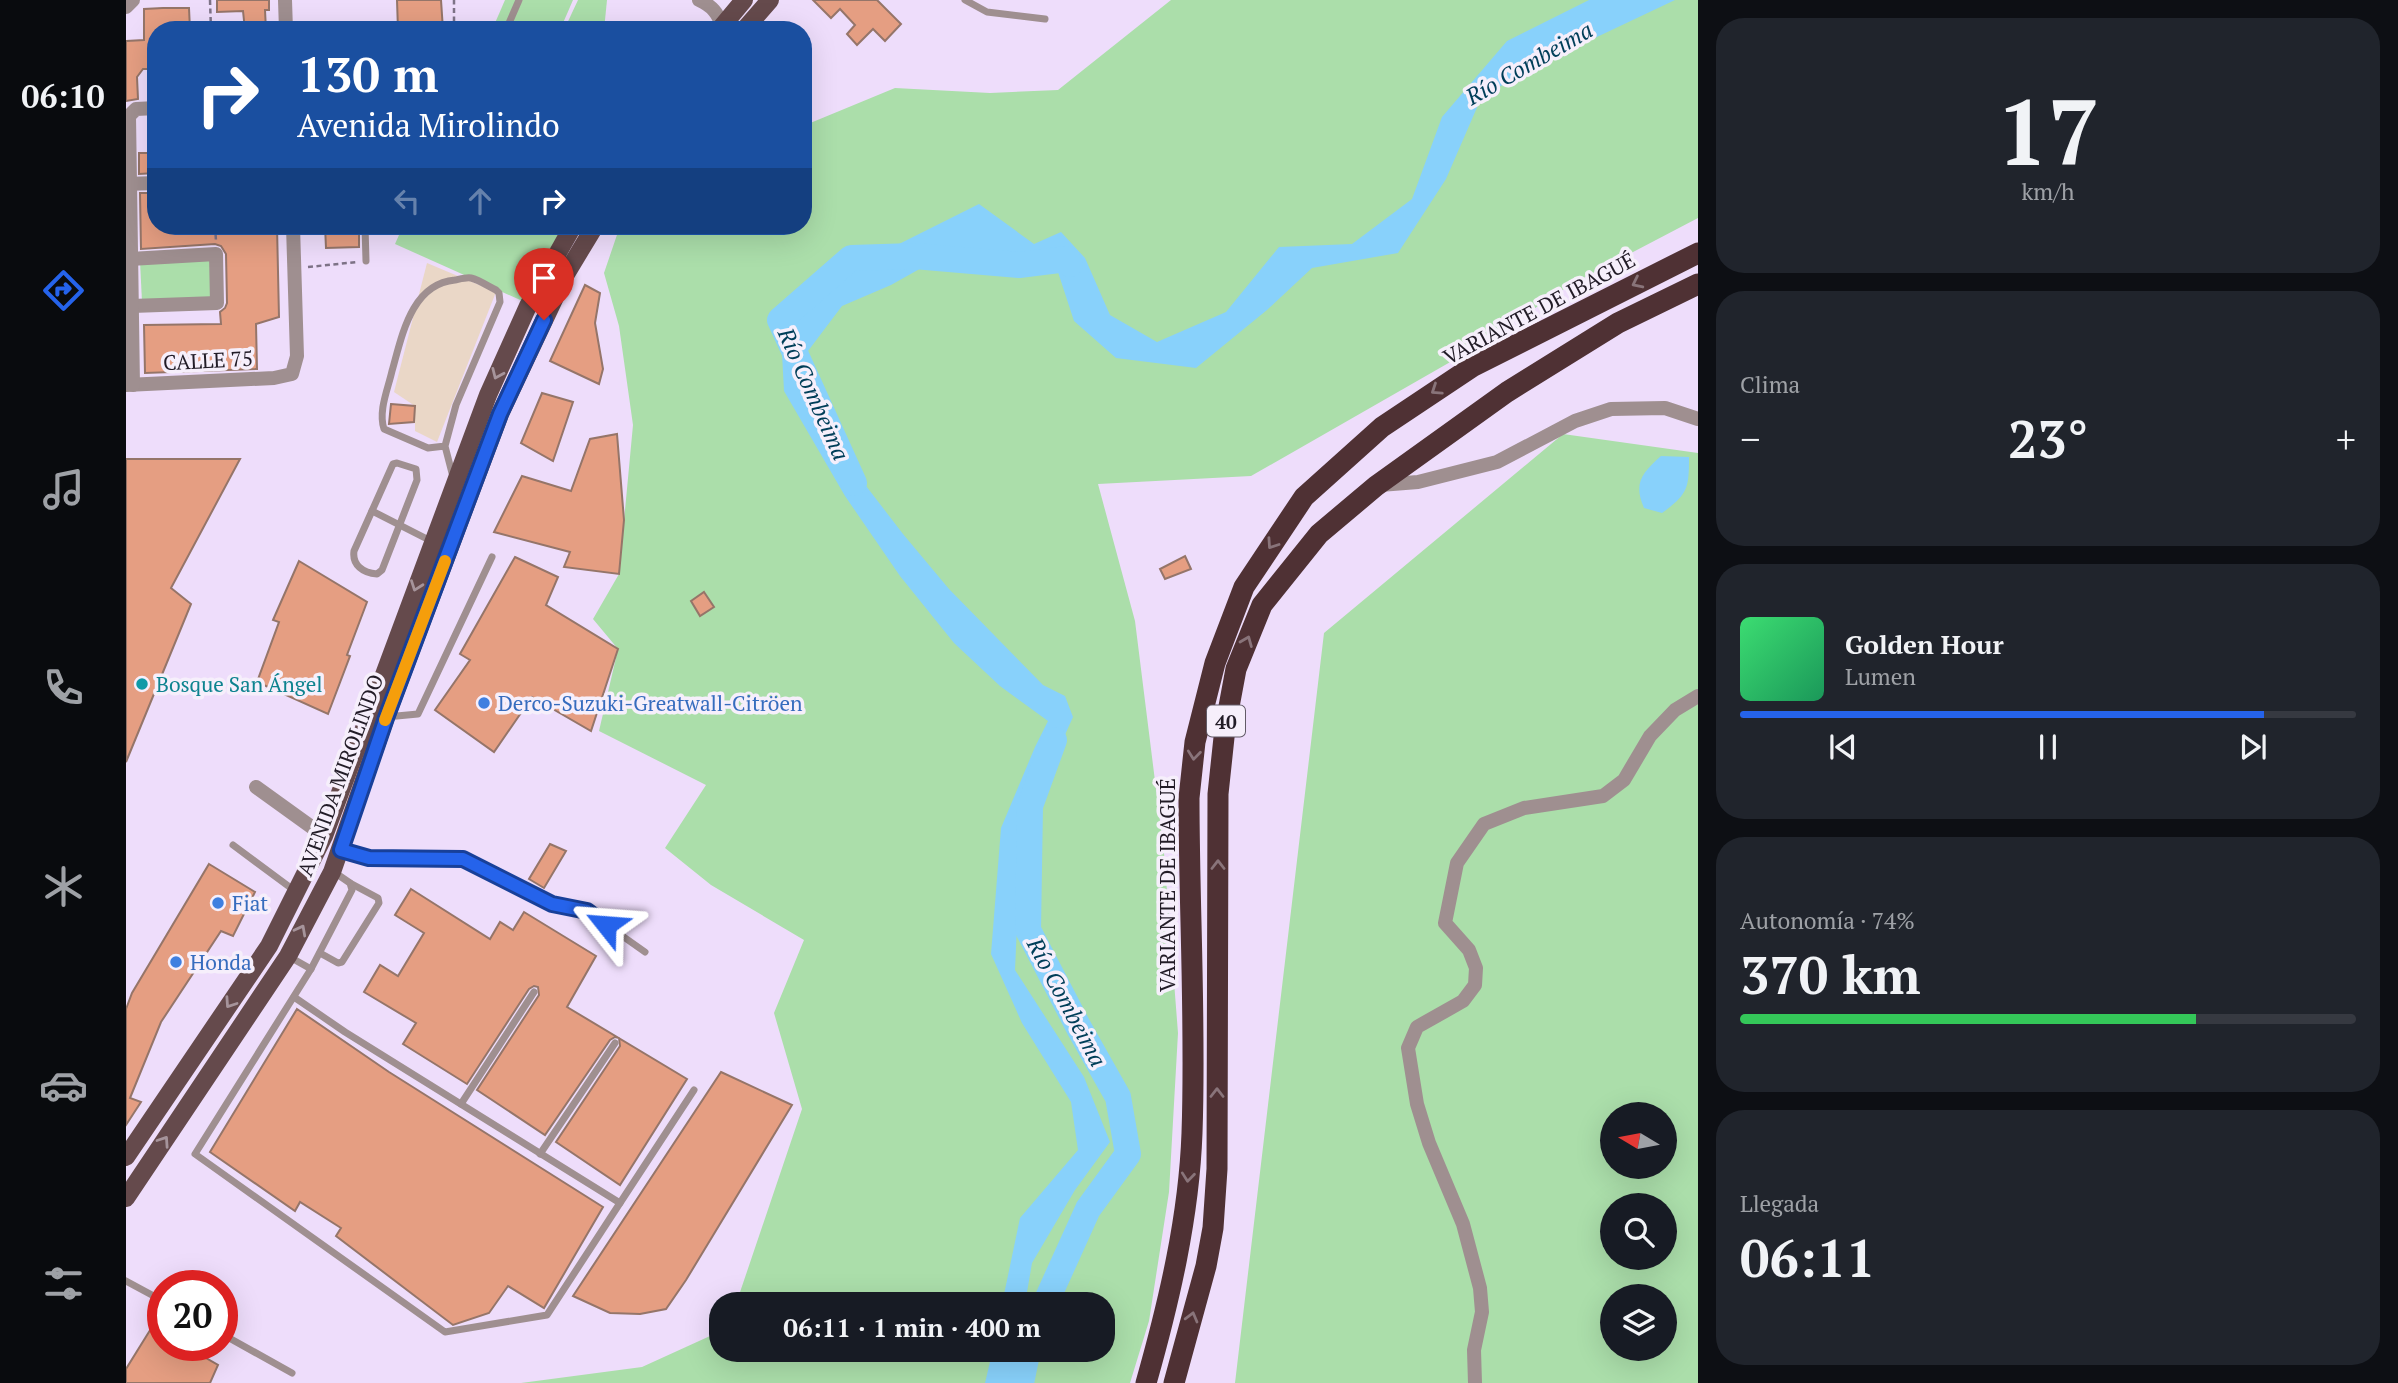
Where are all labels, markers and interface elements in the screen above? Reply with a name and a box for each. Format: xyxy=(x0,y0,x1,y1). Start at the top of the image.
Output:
water label: Río Combeima xyxy=(1459,14,1598,112)
text: 130 m xyxy=(297,41,439,106)
icon: right xyxy=(182,49,273,140)
text: 17 xyxy=(1997,70,2099,191)
text: 06:10 xyxy=(21,75,105,117)
text: Avenida Mirolindo xyxy=(297,104,560,146)
text: km/h xyxy=(2021,176,2075,207)
icon: left xyxy=(388,182,426,220)
icon: ahead xyxy=(461,182,499,220)
icon: right xyxy=(534,182,572,220)
street label: VARIANTE DE IBAGUÉ xyxy=(1438,245,1640,371)
pin xyxy=(514,248,574,320)
icon: arrive xyxy=(525,259,563,297)
icon: directions xyxy=(39,266,88,315)
one-way arrow xyxy=(1632,275,1644,289)
water label: Río Combeima xyxy=(771,322,857,465)
street label: CALLE 75 xyxy=(162,344,254,376)
one-way arrow xyxy=(491,367,505,379)
text: Clima xyxy=(1740,369,1800,400)
one-way arrow xyxy=(1431,382,1444,395)
text: 23° xyxy=(2008,404,2088,473)
text: − xyxy=(1740,414,1760,464)
text: + xyxy=(2336,414,2356,464)
icon: music xyxy=(39,465,88,514)
one-way arrow xyxy=(1268,536,1280,549)
one-way arrow xyxy=(410,580,424,592)
text: Golden Hour xyxy=(1845,627,2004,661)
one-way arrow xyxy=(1239,636,1253,648)
text: Lumen xyxy=(1845,661,1916,692)
icon: phone xyxy=(39,663,88,712)
place label: Bosque San Ángel xyxy=(156,670,323,698)
street label: AVENIDA MIROLINDO xyxy=(290,670,390,880)
marker: Bosque San Ángel xyxy=(134,676,150,692)
place label: Derco-Suzuki-Greatwall-Citröen xyxy=(498,689,803,717)
marker: Derco-Suzuki-Greatwall-Citröen xyxy=(476,695,492,711)
road number: 40 xyxy=(1207,706,1245,736)
icon: previous xyxy=(1824,728,1862,766)
icon: pause xyxy=(2029,728,2067,766)
icon: next xyxy=(2234,728,2272,766)
one-way arrow xyxy=(1186,749,1201,761)
street label: VARIANTE DE IBAGUÉ xyxy=(1153,778,1181,992)
one-way arrow xyxy=(1210,859,1226,870)
icon: climate xyxy=(39,862,88,911)
position arrow xyxy=(569,888,643,962)
place label: Fiat xyxy=(232,889,268,917)
marker: Fiat xyxy=(210,895,226,911)
text: Autonomía · 74% xyxy=(1740,905,1915,936)
one-way arrow xyxy=(293,925,307,937)
water label: Río Combeima xyxy=(1020,931,1114,1072)
text: 370 km xyxy=(1740,940,1921,1009)
place label: Honda xyxy=(190,948,252,976)
marker: Honda xyxy=(168,954,184,970)
one-way arrow xyxy=(226,995,238,1008)
icon: car xyxy=(39,1061,88,1110)
one-way arrow xyxy=(1209,1087,1225,1097)
north arrow xyxy=(1600,1102,1676,1180)
map controls xyxy=(1600,1102,1677,1361)
one-way arrow xyxy=(156,1136,168,1149)
one-way arrow xyxy=(1180,1172,1195,1183)
text: Llegada xyxy=(1740,1188,1819,1219)
button: search xyxy=(1600,1193,1677,1270)
text: 06:11 xyxy=(1740,1223,1875,1292)
icon: filters xyxy=(39,1259,88,1308)
speed limit sign: 20 xyxy=(147,1270,238,1361)
button: layers xyxy=(1600,1284,1677,1361)
text: 06:11 · 1 min · 400 m xyxy=(783,1310,1041,1344)
one-way arrow xyxy=(1184,1312,1199,1324)

